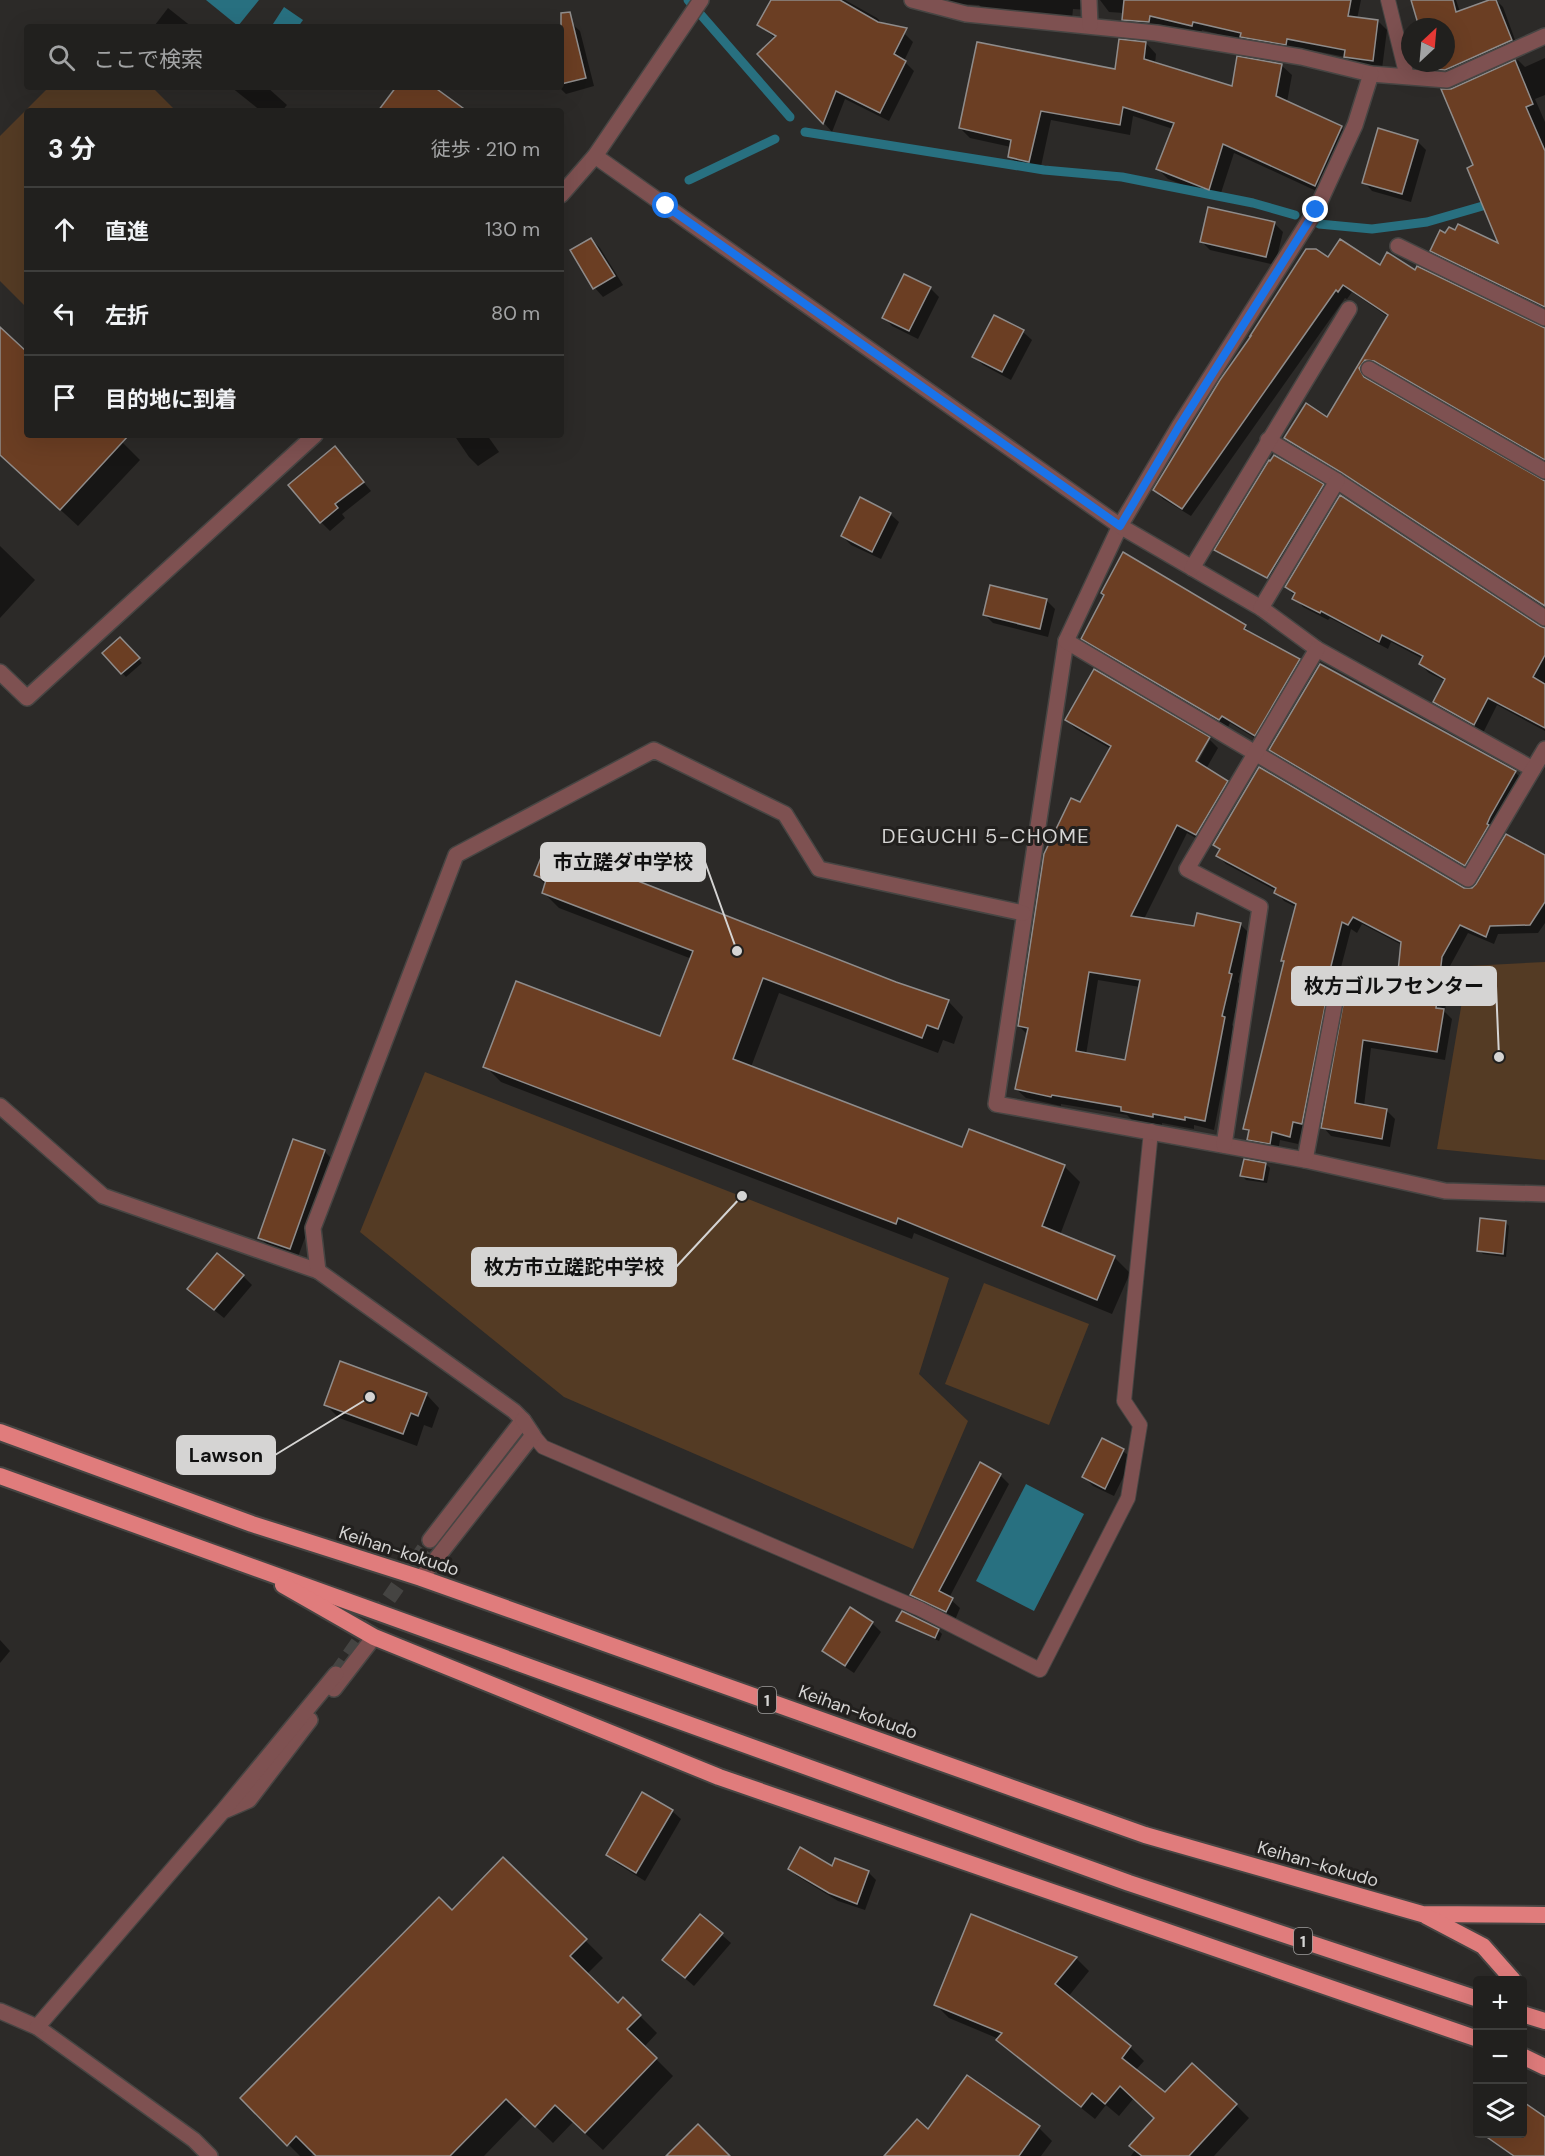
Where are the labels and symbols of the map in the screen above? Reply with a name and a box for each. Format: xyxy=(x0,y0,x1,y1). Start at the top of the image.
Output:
north arrow xyxy=(1401,18,1455,72)
route start xyxy=(652,192,678,218)
route end xyxy=(1302,196,1328,222)
district label: DEGUCHI 5-CHOME xyxy=(882,823,1090,849)
callout: 市立蹉ダ中学校 xyxy=(541,843,705,881)
text: 市立蹉ダ中学校 xyxy=(553,849,693,875)
callout: 枚方ゴルフセンター xyxy=(1292,967,1496,1005)
text: 枚方ゴルフセンター xyxy=(1304,973,1484,999)
callout: 枚方市立蹉跎中学校 xyxy=(472,1248,676,1286)
text: 枚方市立蹉跎中学校 xyxy=(484,1254,664,1280)
callout: Lawson xyxy=(177,1436,275,1474)
text: Lawson xyxy=(189,1442,263,1468)
street label: Keihan-kokudo xyxy=(336,1520,462,1582)
street label: Keihan-kokudo xyxy=(795,1679,921,1745)
road number: 1 xyxy=(758,1687,776,1713)
street label: Keihan-kokudo xyxy=(1255,1835,1381,1893)
road number: 1 xyxy=(1294,1928,1312,1954)

